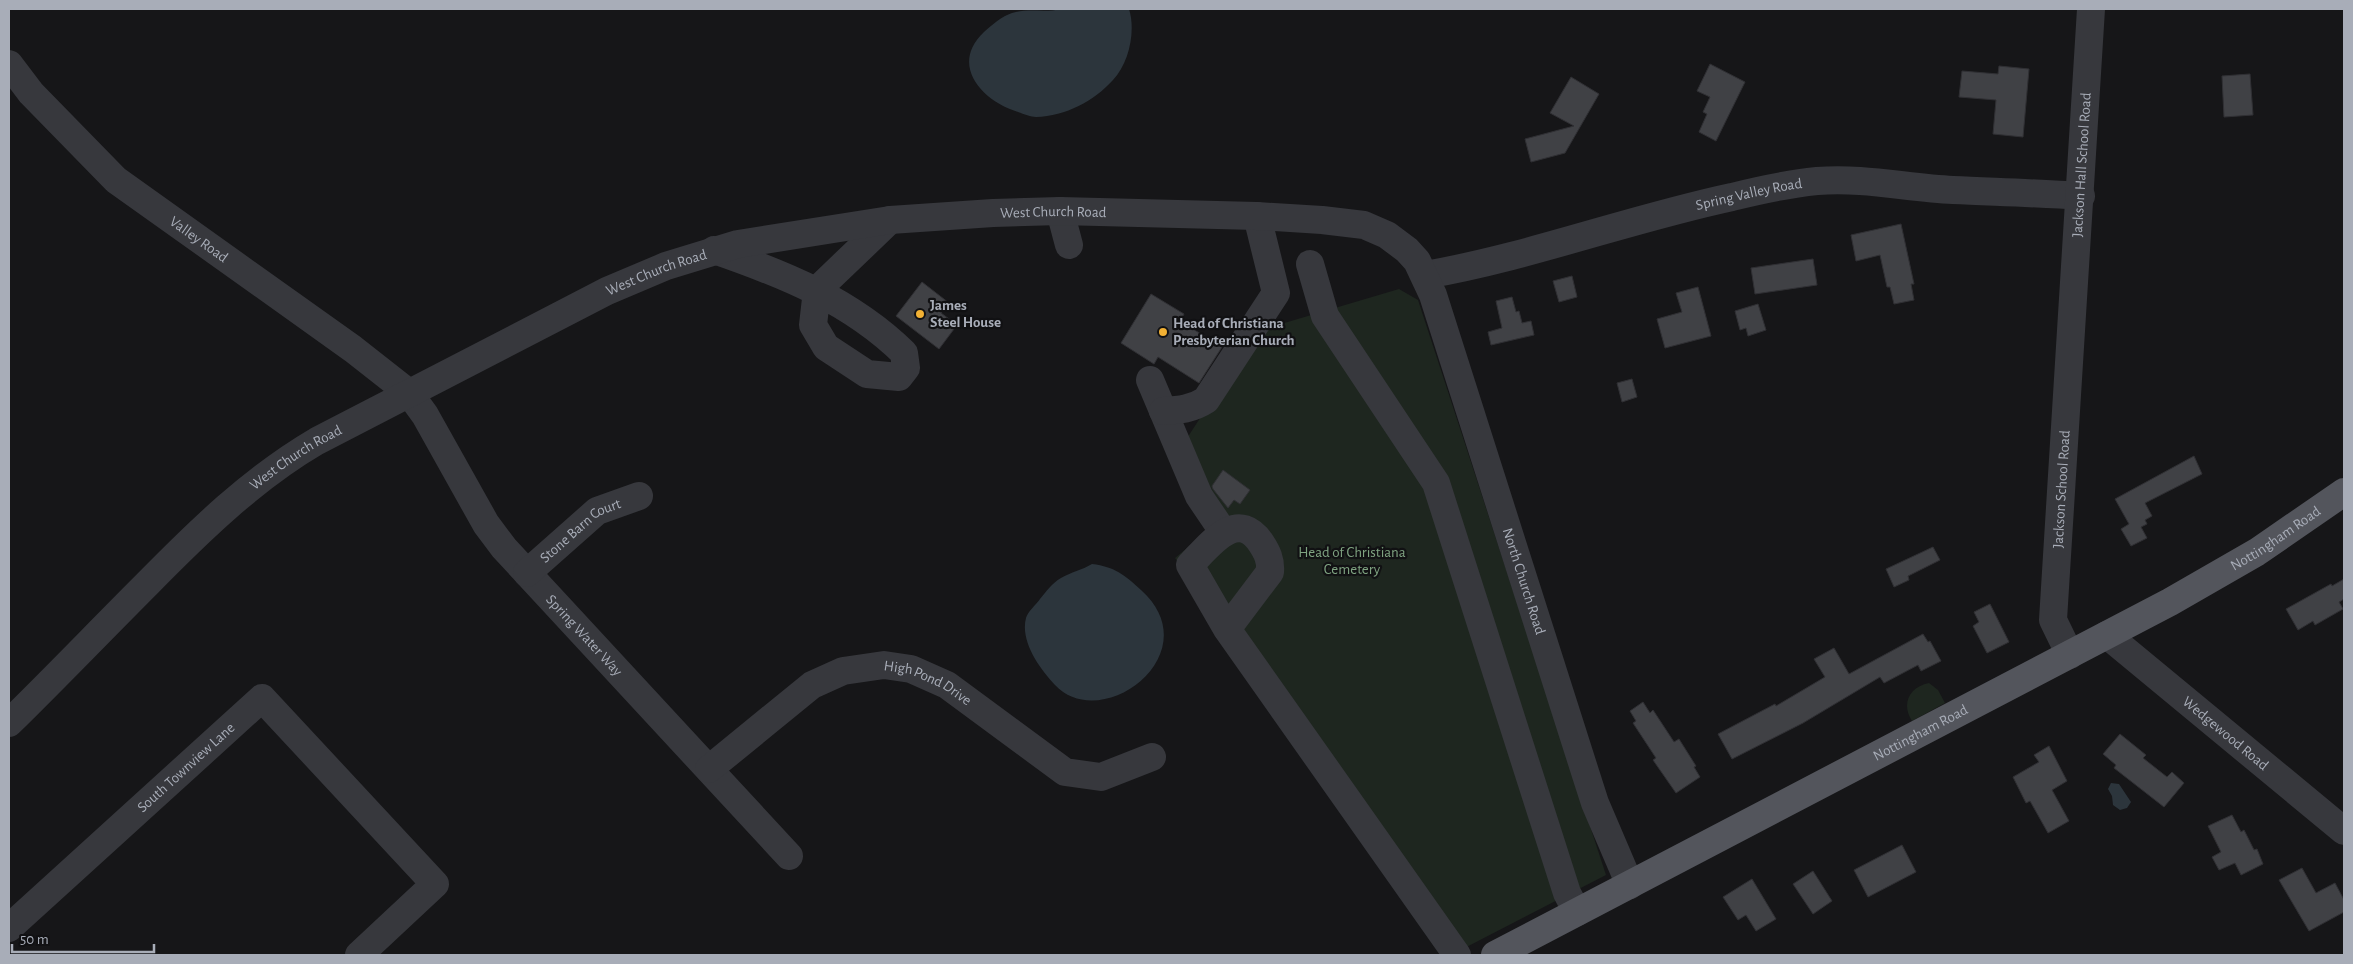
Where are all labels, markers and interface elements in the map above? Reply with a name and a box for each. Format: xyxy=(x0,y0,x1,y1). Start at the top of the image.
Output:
street label: Jackson Hall School Road xyxy=(2069,92,2093,238)
street label: Spring Valley Road xyxy=(1694,175,1803,213)
street label: West Church Road xyxy=(1000,203,1107,220)
street label: Valley Road xyxy=(167,213,231,265)
street label: West Church Road xyxy=(604,247,709,298)
place label: James Steel House xyxy=(930,298,1001,330)
marker: James Steel House xyxy=(914,308,926,320)
place label: Head of Christiana Presbyterian Church xyxy=(1173,316,1295,348)
marker: Head of Christiana Presbyterian Church xyxy=(1157,326,1169,338)
street label: West Church Road xyxy=(247,422,344,492)
street label: Jackson School Road xyxy=(2050,430,2072,549)
street label: Stone Barn Court xyxy=(537,496,623,565)
street label: Nottingham Road xyxy=(2228,503,2323,573)
street label: North Church Road xyxy=(1500,526,1548,637)
park label: Head of Christiana Cemetery xyxy=(1298,545,1406,577)
street label: Spring Water Way xyxy=(543,591,626,679)
street label: High Pond Drive xyxy=(883,658,974,708)
street label: Wedgewood Road xyxy=(2180,693,2272,773)
street label: Nottingham Road xyxy=(1871,702,1970,763)
street label: South Townview Lane xyxy=(134,719,237,815)
scale bar xyxy=(12,922,155,954)
text: 50 m xyxy=(20,932,49,947)

